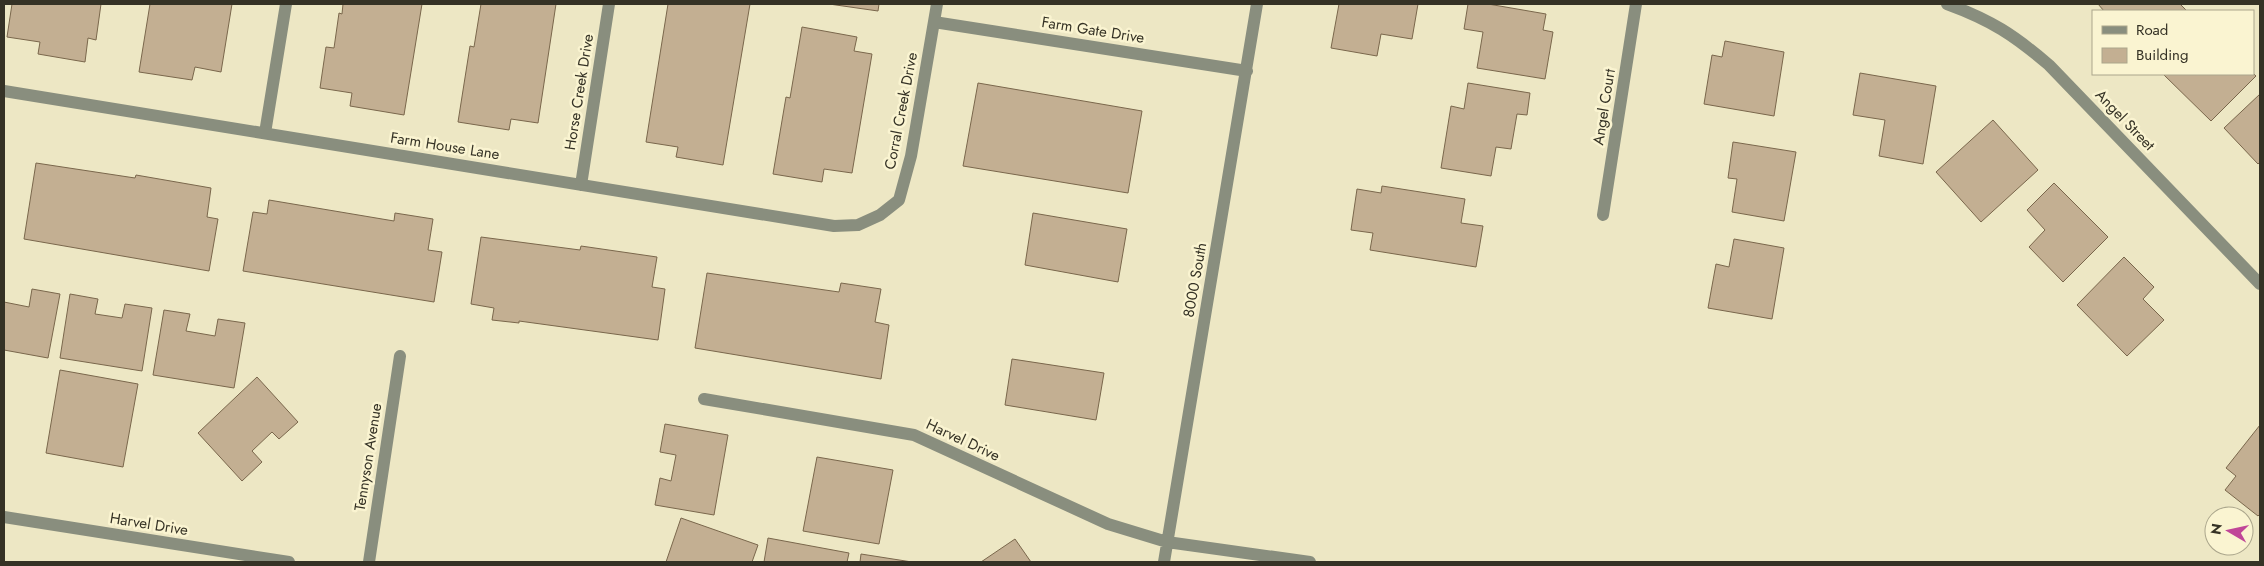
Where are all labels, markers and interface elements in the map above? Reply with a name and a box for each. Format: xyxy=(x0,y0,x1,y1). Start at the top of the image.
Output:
legend xyxy=(2092,10,2254,75)
street label: Farm Gate Drive xyxy=(1040,11,1146,49)
text: Road xyxy=(2136,19,2168,41)
street label: Horse Creek Drive xyxy=(559,32,599,152)
text: Building xyxy=(2136,44,2188,66)
street label: Corral Creek Drive xyxy=(879,50,923,172)
street label: Angel Court xyxy=(1587,67,1621,147)
street label: Angel Street xyxy=(2090,84,2160,156)
street label: Farm House Lane xyxy=(389,127,501,166)
street label: 8000 South xyxy=(1178,241,1212,319)
street label: Tennyson Avenue xyxy=(349,401,387,512)
street label: Harvel Drive xyxy=(923,413,1004,467)
north arrow xyxy=(2204,506,2254,556)
street label: Harvel Drive xyxy=(108,507,190,541)
text: N xyxy=(2205,522,2227,536)

